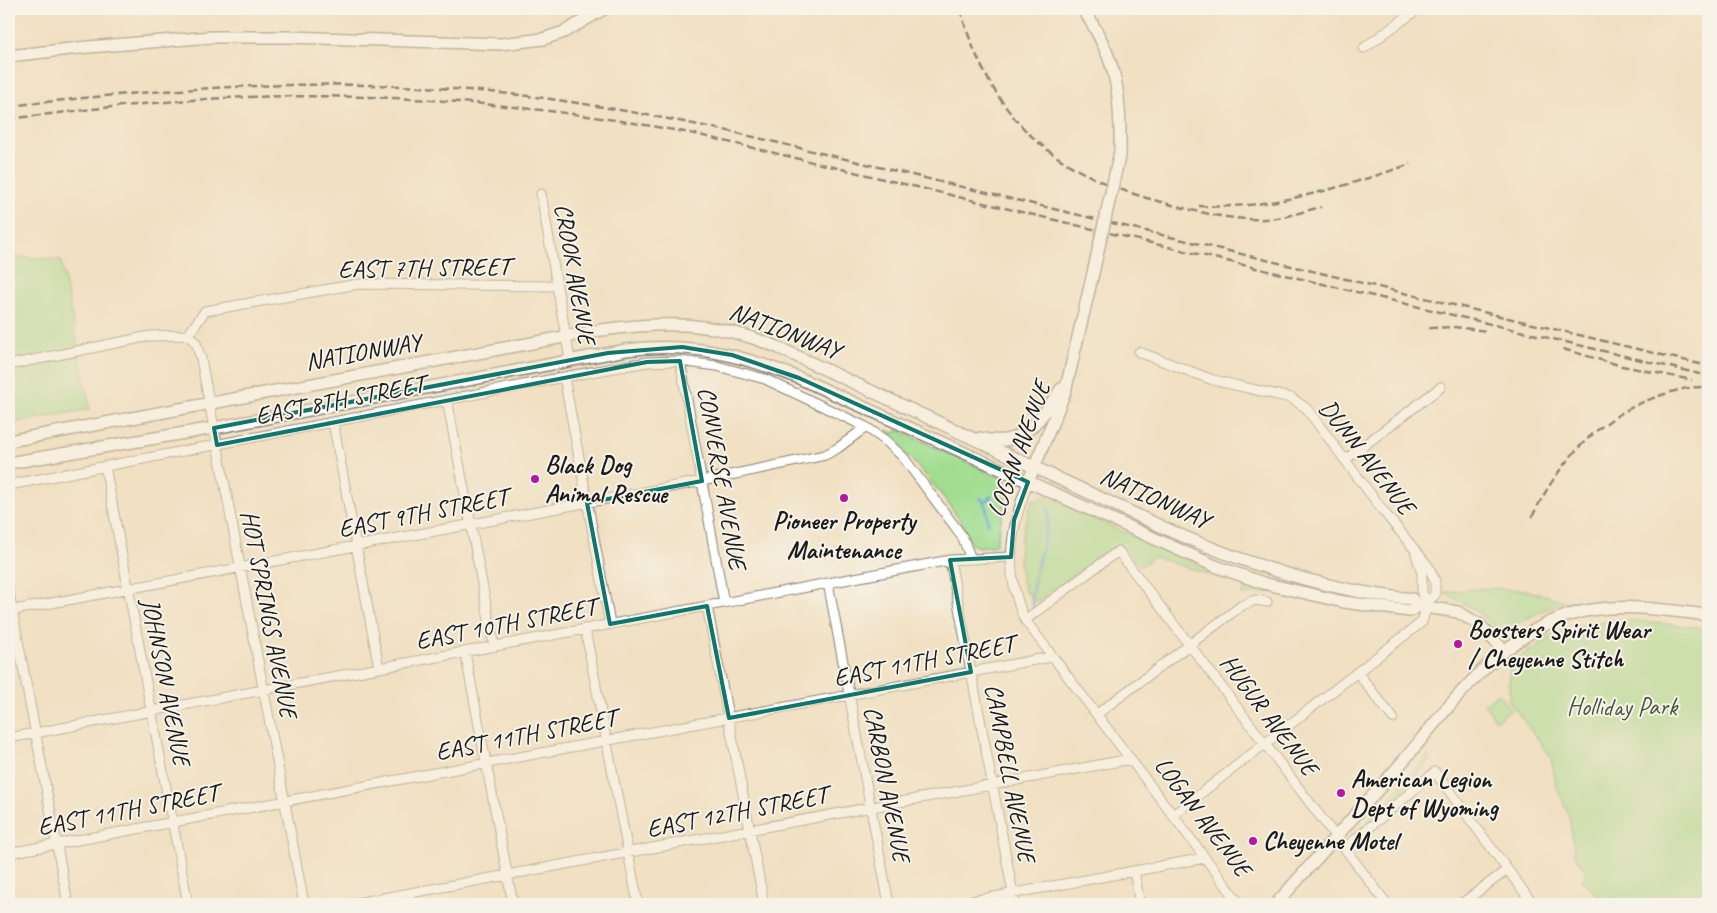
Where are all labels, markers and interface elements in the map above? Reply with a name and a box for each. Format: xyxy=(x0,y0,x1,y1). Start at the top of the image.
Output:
street label: CROOK AVENUE xyxy=(547,201,604,350)
street label: EAST 7TH STREET xyxy=(338,250,517,285)
street label: NATIONWAY xyxy=(725,295,848,368)
street label: NATIONWAY xyxy=(303,326,427,378)
street label: EAST 8TH STREET xyxy=(253,367,434,432)
street label: LOGAN AVENUE xyxy=(980,374,1059,521)
street label: CONVERSE AVENUE xyxy=(690,384,754,574)
street label: DUNN AVENUE xyxy=(1312,393,1424,524)
place label: Black Dog Animal Rescue xyxy=(545,449,669,510)
street label: NATIONWAY xyxy=(1095,460,1218,538)
marker: Black Dog Animal Rescue xyxy=(529,473,541,485)
street label: EAST 9TH STREET xyxy=(336,480,517,545)
marker: Pioneer Property Maintenance xyxy=(838,492,850,504)
place label: Pioneer Property Maintenance xyxy=(773,505,918,566)
street label: HOT SPRINGS AVENUE xyxy=(233,508,305,724)
street label: EAST 10TH STREET xyxy=(413,590,605,657)
street label: JOHNSON AVENUE xyxy=(134,595,199,772)
place label: Boosters Spirit Wear / Cheyenne Stitch xyxy=(1468,614,1653,675)
street label: EAST 11TH STREET xyxy=(831,627,1023,694)
marker: Boosters Spirit Wear / Cheyenne Stitch xyxy=(1452,638,1464,650)
street label: HUGUR AVENUE xyxy=(1213,648,1327,785)
street label: CAMPBELL AVENUE xyxy=(977,681,1044,868)
park label: Holliday Park xyxy=(1567,691,1679,723)
street label: EAST 11TH STREET xyxy=(433,701,625,768)
street label: CARBON AVENUE xyxy=(856,704,918,868)
street label: LOGAN AVENUE xyxy=(1147,751,1261,886)
place label: American Legion Dept of Wyoming xyxy=(1351,763,1499,824)
street label: EAST 11TH STREET xyxy=(35,776,227,843)
street label: EAST 12TH STREET xyxy=(644,778,836,845)
marker: American Legion Dept of Wyoming xyxy=(1335,787,1347,799)
place label: Cheyenne Motel xyxy=(1263,825,1402,857)
marker: Cheyenne Motel xyxy=(1247,835,1259,847)

